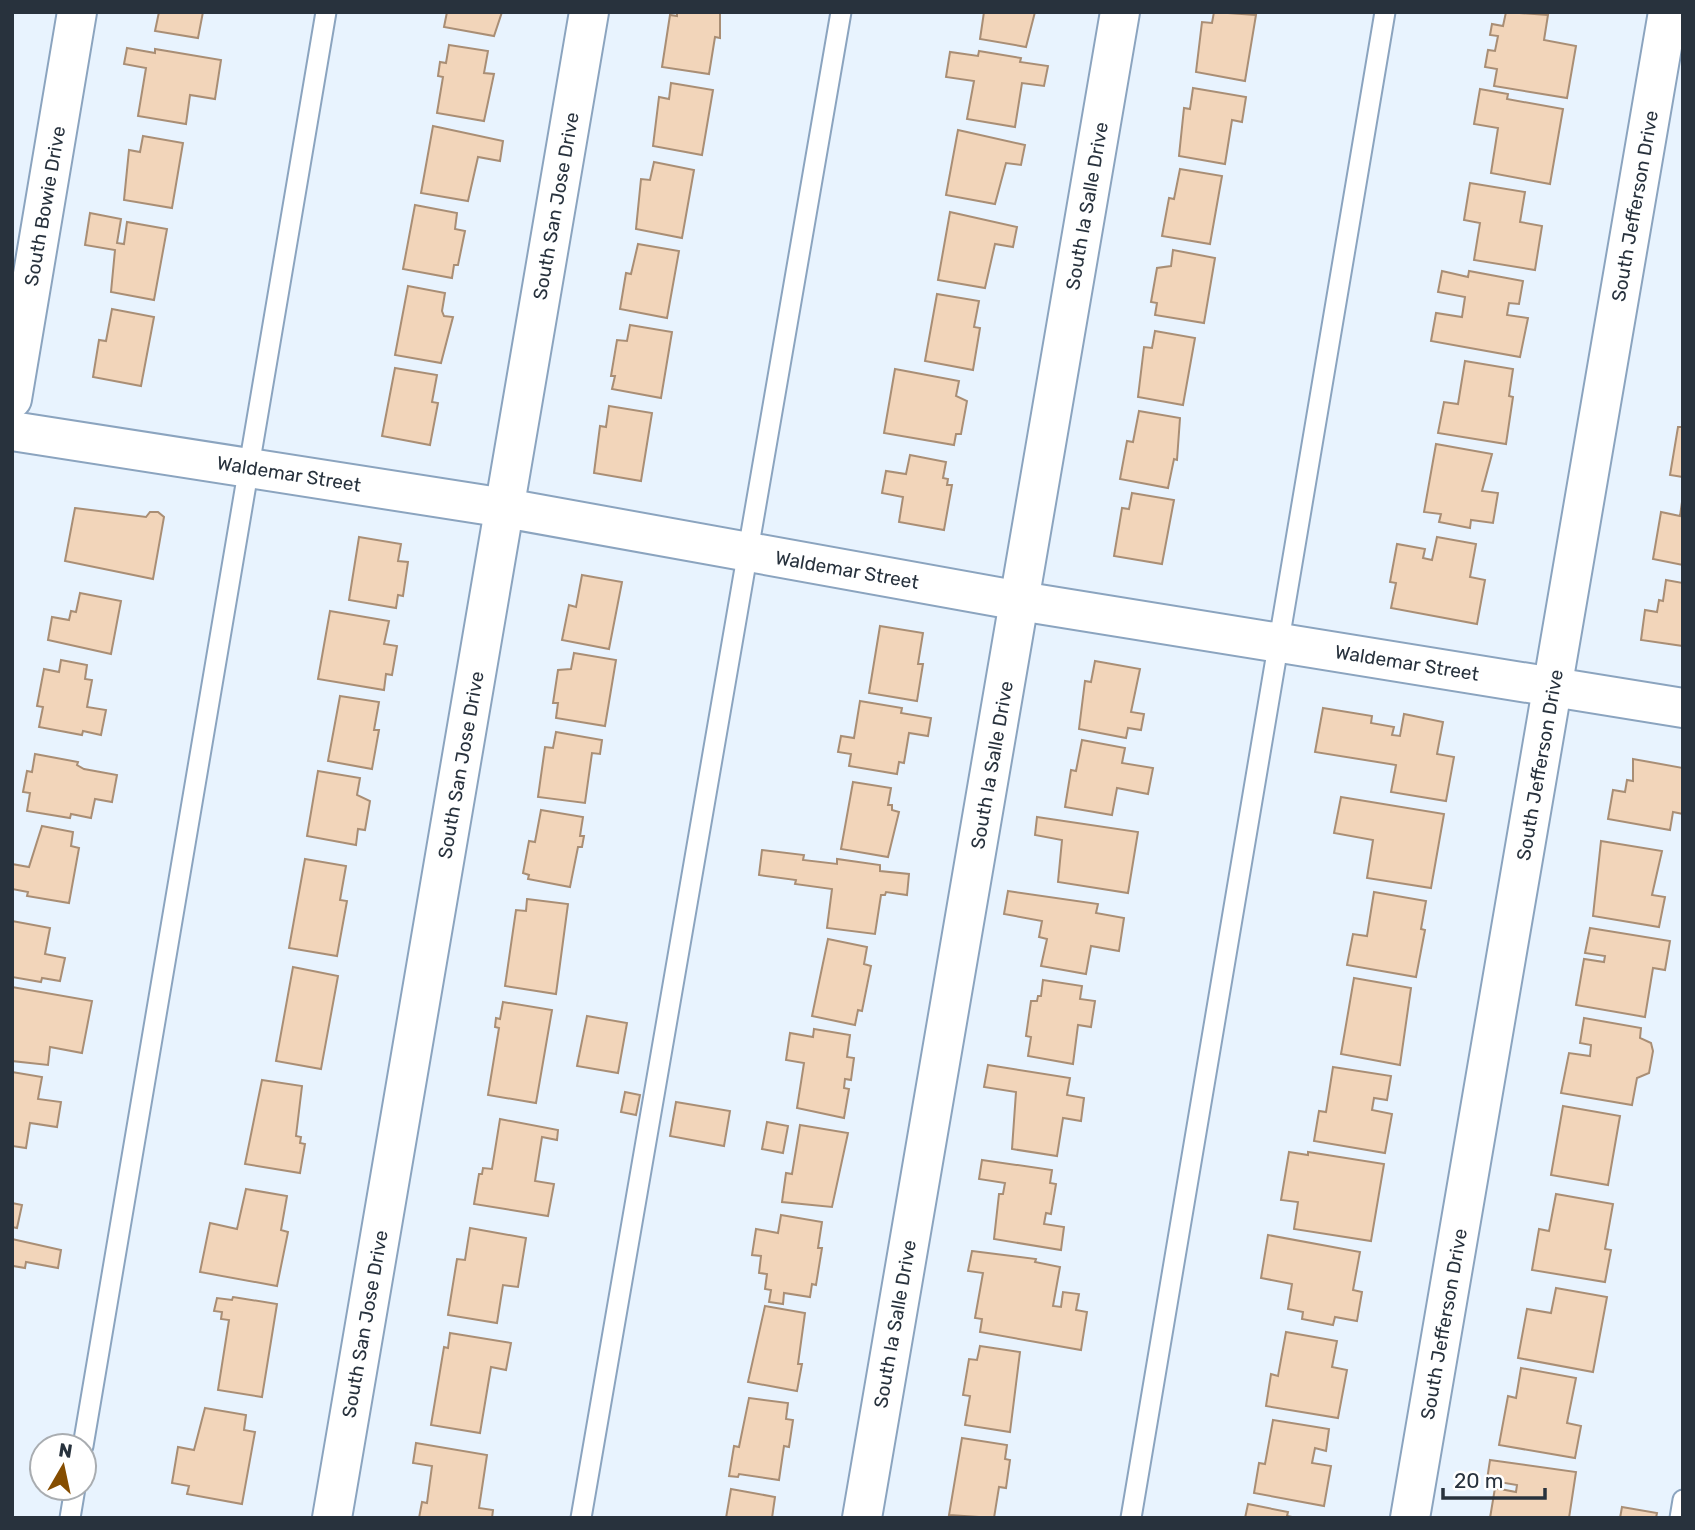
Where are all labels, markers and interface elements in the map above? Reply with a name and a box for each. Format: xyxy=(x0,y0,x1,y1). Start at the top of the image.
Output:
street label: South Jefferson Drive xyxy=(1607,109,1663,303)
street label: South San Jose Drive xyxy=(528,110,584,302)
street label: South la Salle Drive xyxy=(1061,120,1113,292)
street label: South Bowie Drive xyxy=(20,124,70,288)
street label: Waldemar Street xyxy=(215,451,363,497)
street label: Waldemar Street xyxy=(773,546,921,594)
street label: Waldemar Street xyxy=(1333,640,1481,686)
street label: South Jefferson Drive xyxy=(1512,668,1568,862)
street label: South San Jose Drive xyxy=(433,669,489,861)
street label: South la Salle Drive xyxy=(966,679,1018,851)
street label: South Jefferson Drive xyxy=(1416,1227,1472,1421)
street label: South San Jose Drive xyxy=(337,1228,393,1420)
street label: South la Salle Drive xyxy=(869,1238,921,1410)
north arrow xyxy=(28,1432,98,1502)
text: N xyxy=(57,1438,74,1463)
scale bar xyxy=(1443,1456,1544,1500)
text: 20 m xyxy=(1454,1468,1503,1493)

